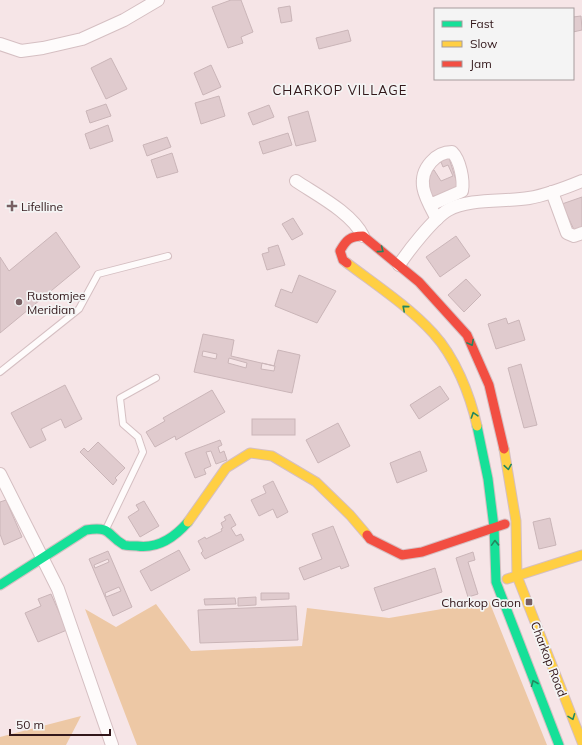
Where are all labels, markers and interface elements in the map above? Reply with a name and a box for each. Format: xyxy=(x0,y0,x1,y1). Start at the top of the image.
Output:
legend xyxy=(434,8,574,80)
text: Fast xyxy=(470,16,494,31)
text: Slow xyxy=(470,36,498,51)
text: Jam xyxy=(470,56,492,71)
district label: CHARKOP VILLAGE xyxy=(272,82,408,98)
place label: Lifelline xyxy=(21,199,63,214)
marker: Lifelline xyxy=(6,200,18,212)
one-way arrow xyxy=(376,245,383,252)
place label: Rustomjee Meridian xyxy=(27,288,86,317)
marker: Rustomjee Meridian xyxy=(14,297,24,307)
one-way arrow xyxy=(402,305,410,312)
one-way arrow xyxy=(466,339,473,346)
one-way arrow xyxy=(470,411,479,418)
one-way arrow xyxy=(503,464,512,470)
one-way arrow xyxy=(491,540,499,546)
place label: Charkop Gaon xyxy=(441,595,521,610)
marker: Charkop Gaon xyxy=(524,597,534,607)
street label: Charkop Road xyxy=(528,619,570,699)
one-way arrow xyxy=(531,679,539,686)
scale bar xyxy=(10,711,110,737)
one-way arrow xyxy=(567,713,575,720)
text: 50 m xyxy=(16,717,44,732)

